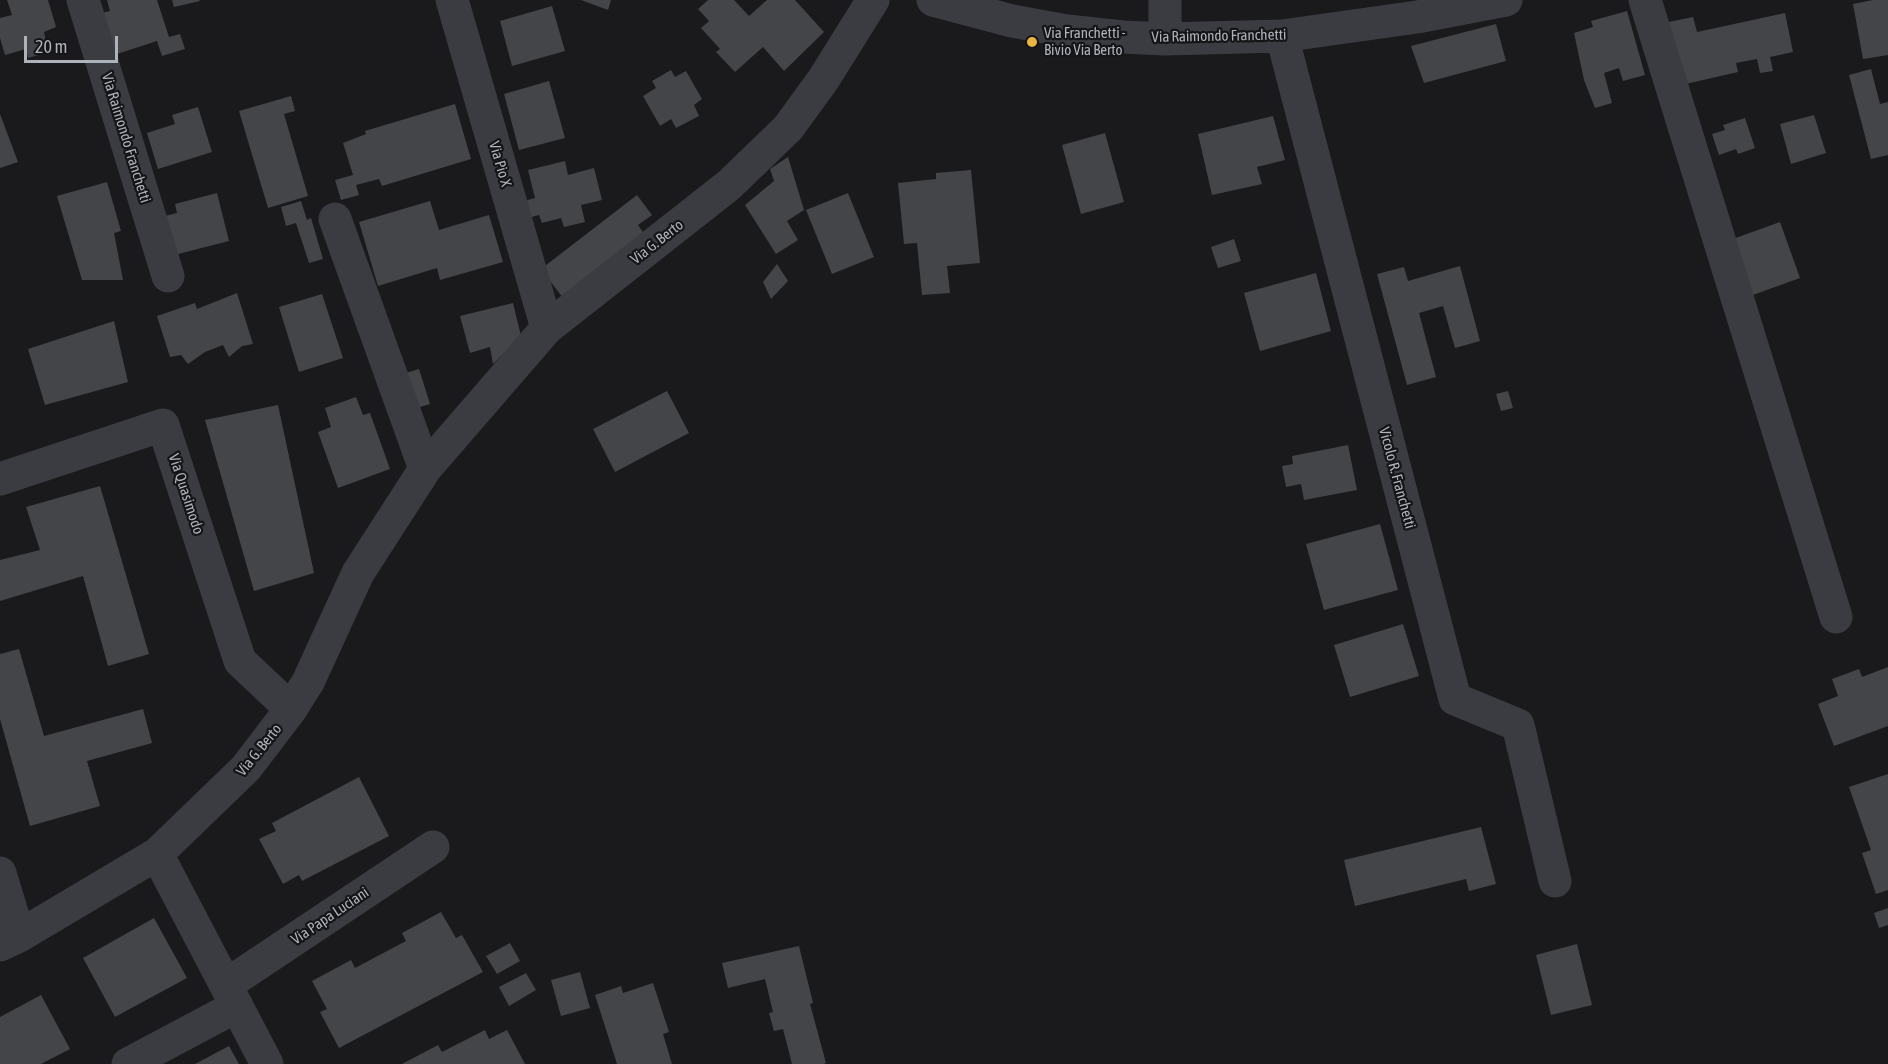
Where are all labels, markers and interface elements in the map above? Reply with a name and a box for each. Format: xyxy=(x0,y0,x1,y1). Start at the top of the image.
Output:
scale bar xyxy=(27,24,122,62)
place label: Via Franchetti - Bivio Via Berto xyxy=(1044,24,1125,59)
street label: Via Raimondo Franchetti xyxy=(1151,26,1287,46)
marker: Via Franchetti - Bivio Via Berto xyxy=(1025,35,1039,49)
text: 20 m xyxy=(35,36,67,57)
street label: Via Raimondo Franchetti xyxy=(98,71,154,205)
street label: Via Pio X xyxy=(485,139,515,189)
street label: Via G. Berto xyxy=(627,216,687,268)
street label: Vicolo R. Franchetti xyxy=(1375,425,1419,531)
street label: Via Quasimodo xyxy=(165,451,207,537)
street label: Via G. Berto xyxy=(233,720,285,780)
street label: Via Papa Luciani xyxy=(288,883,372,949)

